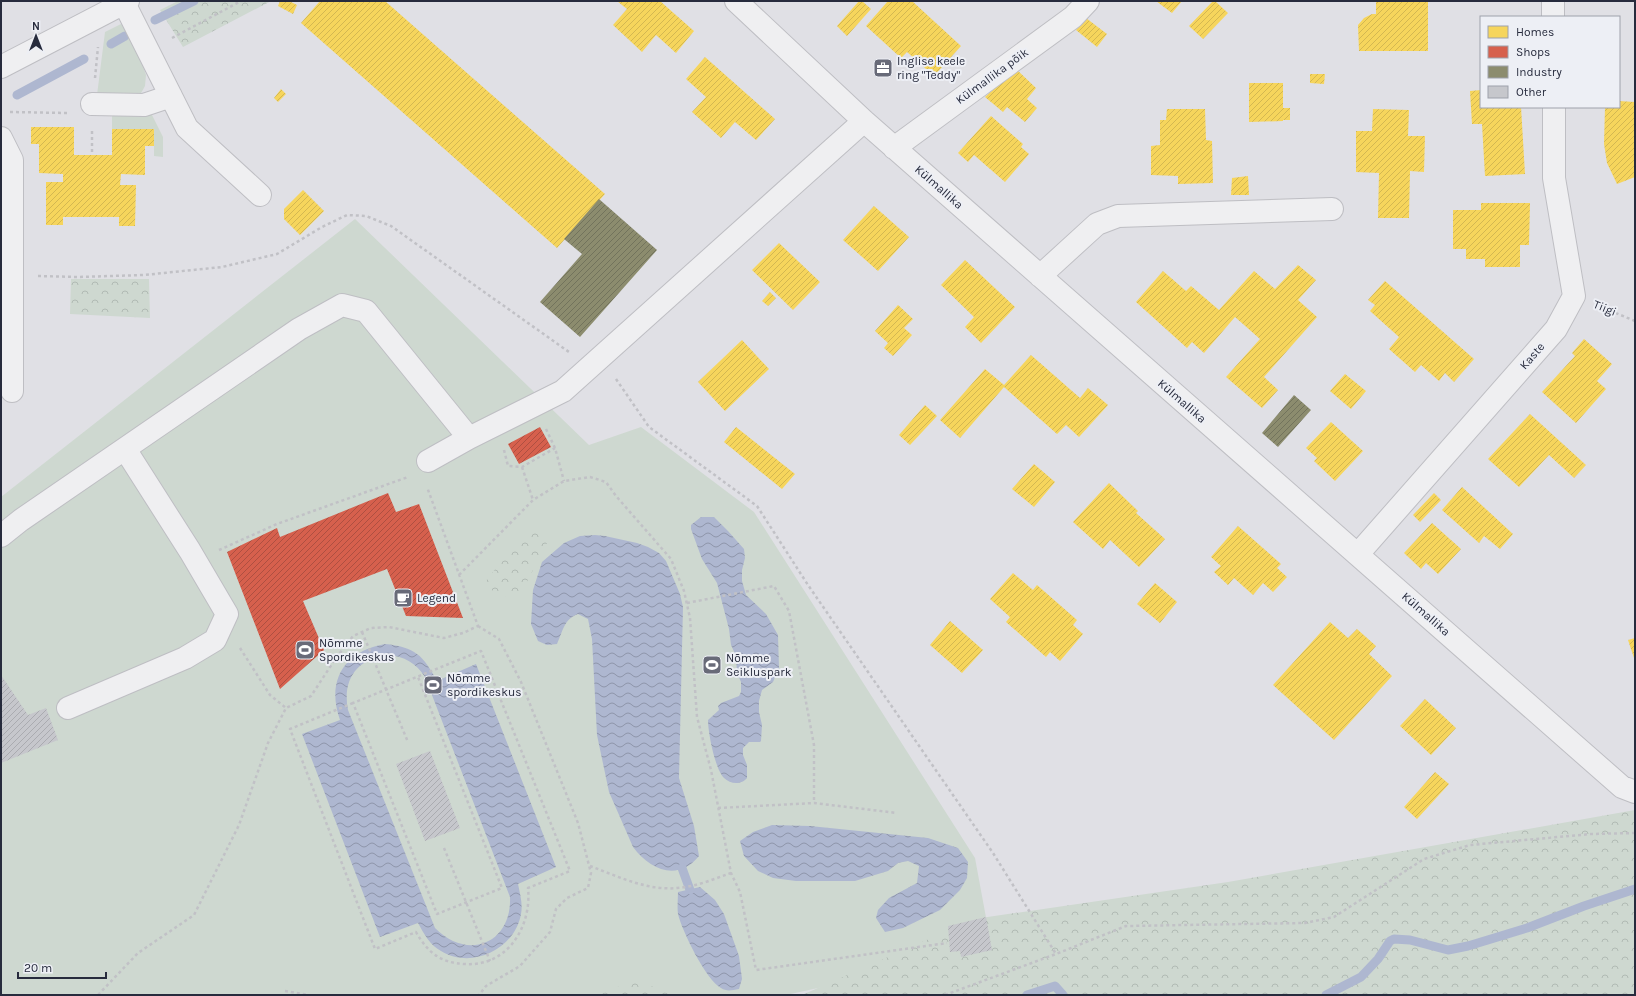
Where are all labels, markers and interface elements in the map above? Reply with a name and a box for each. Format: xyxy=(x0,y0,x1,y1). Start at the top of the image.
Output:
north arrow xyxy=(16,16,56,56)
legend xyxy=(1480,16,1620,108)
text: N xyxy=(32,20,40,33)
text: Homes xyxy=(1516,25,1554,39)
street label: Külmallika põik xyxy=(953,45,1031,107)
text: Shops xyxy=(1516,45,1550,59)
place label: Inglise keele ring "Teddy" xyxy=(897,54,965,82)
office icon: Inglise keele ring "Teddy" xyxy=(872,57,894,79)
text: Industry xyxy=(1516,65,1562,79)
text: Other xyxy=(1516,85,1547,99)
street label: Külmallika xyxy=(912,162,966,212)
street label: Tiigi xyxy=(1591,297,1619,319)
street label: Kaste xyxy=(1517,340,1547,372)
street label: Külmallika xyxy=(1155,376,1209,426)
cafe icon: Legend xyxy=(392,587,414,609)
street label: Külmallika xyxy=(1399,589,1453,639)
place label: Legend xyxy=(417,591,456,605)
place label: Nõmme Spordikeskus xyxy=(319,636,394,664)
sports icon: Nõmme Spordikeskus xyxy=(294,639,316,661)
place label: Nõmme Seikluspark xyxy=(726,651,792,679)
sports icon: Nõmme Seikluspark xyxy=(701,654,723,676)
place label: Nõmme spordikeskus xyxy=(447,671,521,699)
sports icon: Nõmme spordikeskus xyxy=(422,674,444,696)
scale bar xyxy=(18,954,106,980)
text: 20 m xyxy=(24,961,52,975)

